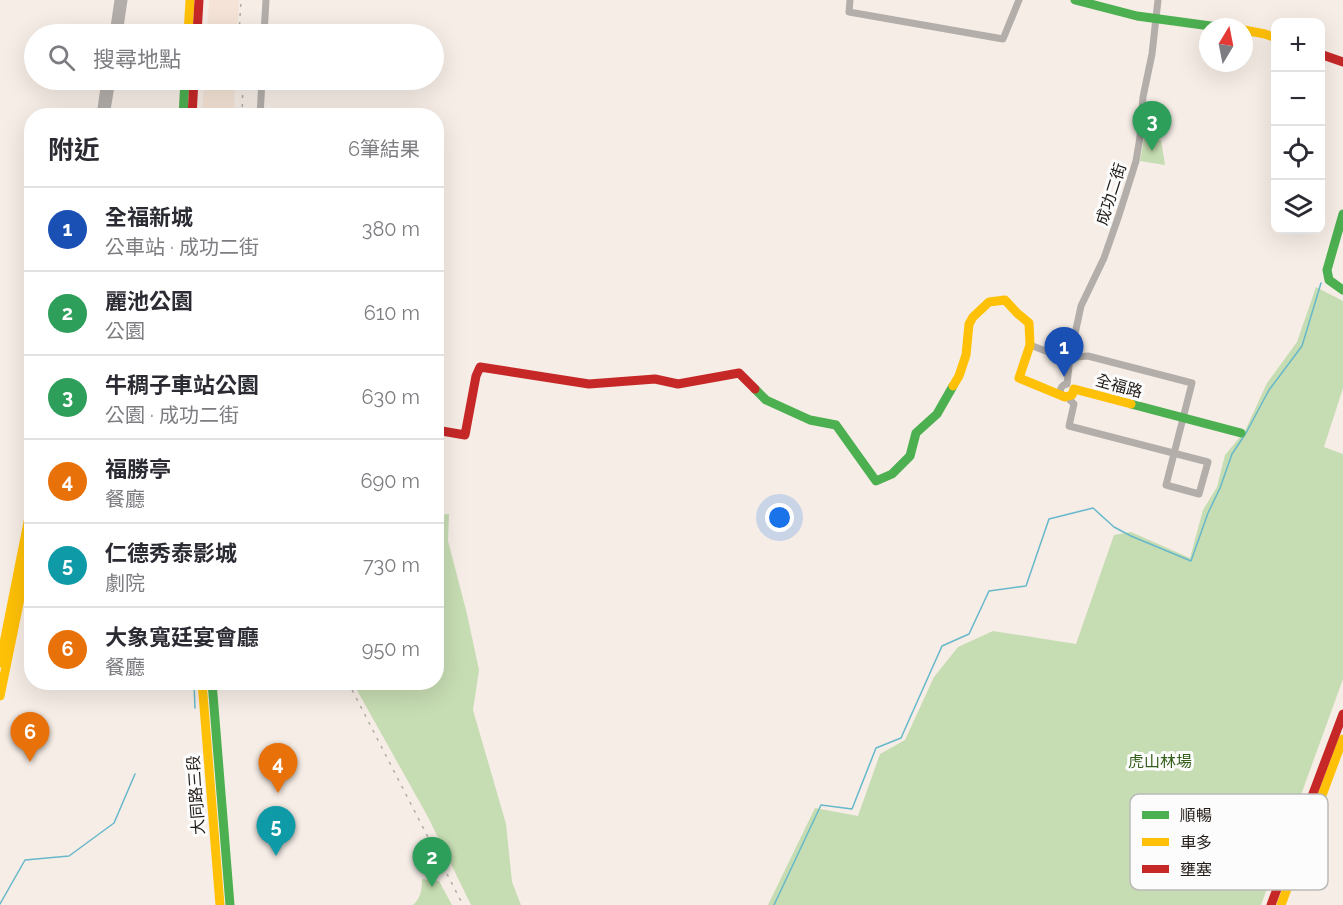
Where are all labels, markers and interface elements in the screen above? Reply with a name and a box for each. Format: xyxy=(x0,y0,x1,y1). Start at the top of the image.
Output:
north arrow xyxy=(1199,18,1253,72)
map controls xyxy=(1271,18,1325,234)
button: + xyxy=(1271,18,1325,72)
search box xyxy=(24,24,444,90)
icon: search xyxy=(45,41,78,74)
text: 搜尋地點 xyxy=(93,46,181,72)
button: − xyxy=(1271,72,1325,126)
pin: 3 xyxy=(1132,102,1172,151)
button: locate xyxy=(1271,126,1325,180)
text: 附近 xyxy=(48,135,100,165)
text: 6筆結果 xyxy=(348,137,420,161)
street label: 成功二街 xyxy=(1092,161,1130,227)
button: layers xyxy=(1271,180,1325,234)
text: 全福新城 xyxy=(105,204,193,230)
text: 1 xyxy=(63,217,72,241)
text: 380 m xyxy=(362,217,420,241)
text: 公車站 · 成功二街 xyxy=(105,235,259,259)
text: 麗池公園 xyxy=(105,288,193,314)
text: 2 xyxy=(62,301,73,325)
text: 610 m xyxy=(364,301,420,325)
text: 公園 xyxy=(105,319,145,343)
pin: 1 xyxy=(1044,328,1084,377)
street label: 全福路 xyxy=(1093,371,1145,401)
text: 牛稠子車站公園 xyxy=(105,372,259,398)
text: 3 xyxy=(62,385,73,409)
text: 630 m xyxy=(362,385,420,409)
text: 公園 · 成功二街 xyxy=(105,403,239,427)
text: 福勝亭 xyxy=(105,456,171,482)
text: 4 xyxy=(62,469,73,493)
text: 690 m xyxy=(361,469,420,493)
text: 餐廳 xyxy=(105,487,145,511)
your location xyxy=(765,503,794,532)
text: 仁德秀泰影城 xyxy=(105,540,237,566)
text: 5 xyxy=(62,553,73,577)
text: 730 m xyxy=(363,553,420,577)
text: 劇院 xyxy=(105,571,145,595)
text: 大象寬廷宴會廳 xyxy=(105,624,259,650)
text: 6 xyxy=(61,637,74,661)
text: 950 m xyxy=(362,637,420,661)
text: 餐廳 xyxy=(105,655,145,679)
pin: 6 xyxy=(10,712,50,762)
pin: 4 xyxy=(258,744,298,793)
park label: 虎山林場 xyxy=(1128,752,1192,771)
street label: 大同路三段 xyxy=(184,754,208,836)
legend xyxy=(1130,794,1328,890)
pin: 5 xyxy=(256,806,296,856)
text: 順暢 xyxy=(1180,806,1212,825)
text: 車多 xyxy=(1180,833,1212,852)
pin: 2 xyxy=(412,838,452,887)
text: 壅塞 xyxy=(1180,860,1212,879)

